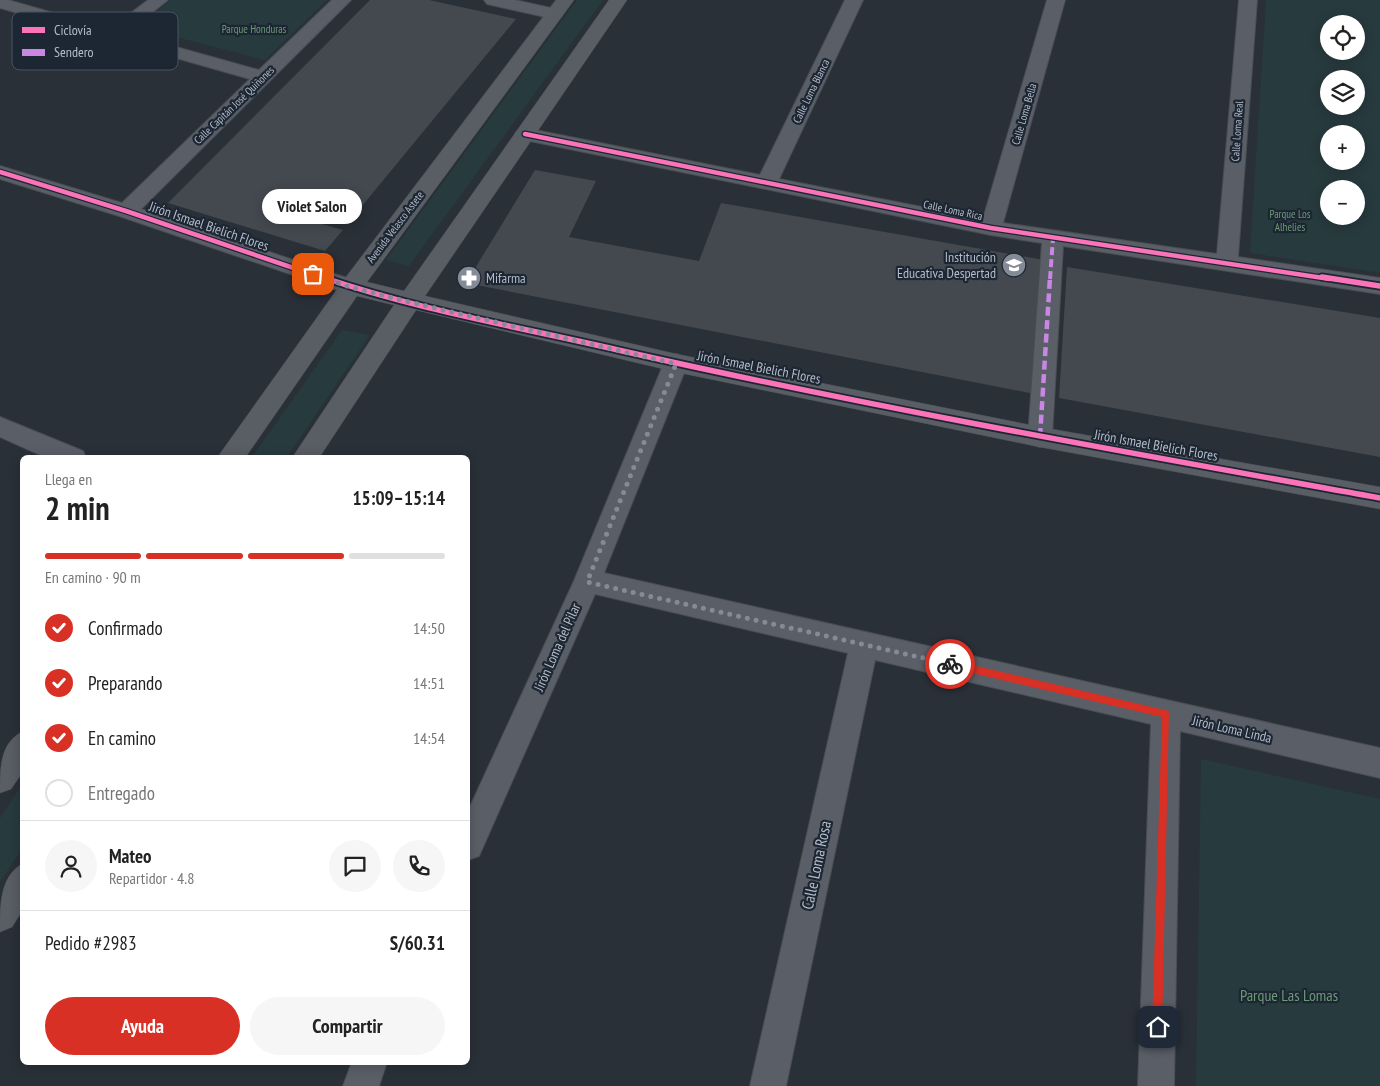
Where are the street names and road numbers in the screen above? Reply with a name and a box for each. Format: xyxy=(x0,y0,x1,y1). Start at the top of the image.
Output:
street label: Calle Loma Blanca xyxy=(790,57,832,125)
street label: Calle Capitán José Quiñones xyxy=(191,63,277,147)
street label: Calle Loma Bella xyxy=(1009,82,1039,146)
street label: Calle Loma Real xyxy=(1228,100,1246,162)
street label: Avenida Velasco Astete xyxy=(363,188,427,266)
street label: Jirón Ismael Bielich Flores xyxy=(146,197,271,255)
street label: Calle Loma Rica xyxy=(922,197,984,223)
street label: Jirón Ismael Bielich Flores xyxy=(695,346,823,388)
street label: Jirón Ismael Bielich Flores xyxy=(1092,425,1220,465)
street label: Jirón Loma del Pilar xyxy=(529,600,584,695)
street label: Jirón Loma Linda xyxy=(1190,711,1273,747)
street label: Calle Loma Rosa xyxy=(797,819,835,911)

